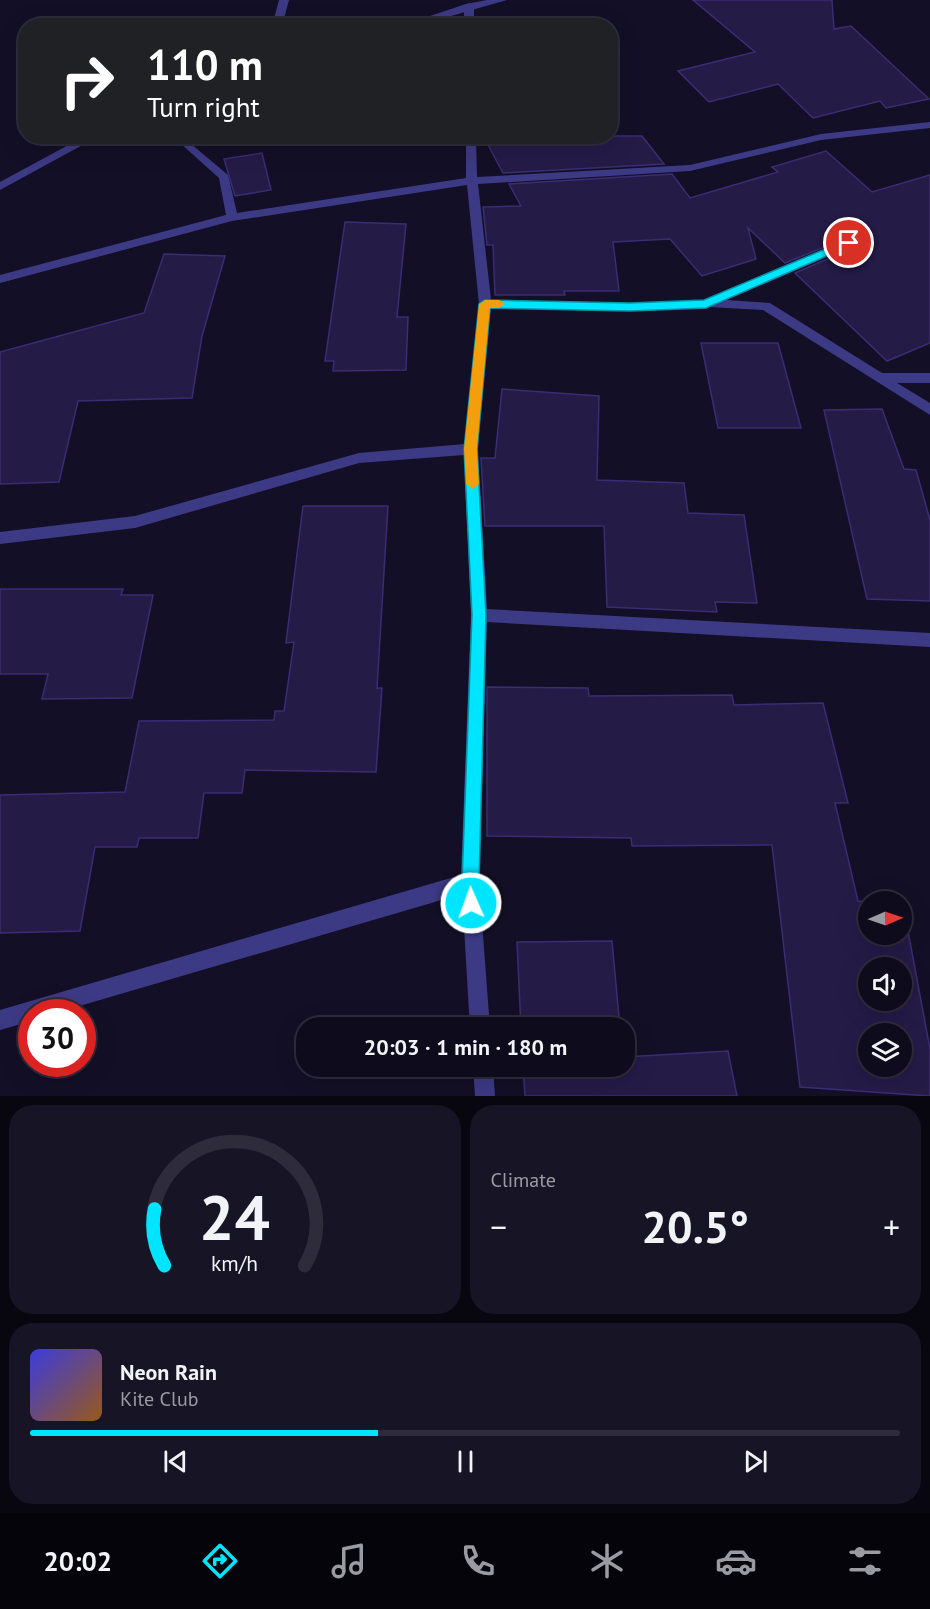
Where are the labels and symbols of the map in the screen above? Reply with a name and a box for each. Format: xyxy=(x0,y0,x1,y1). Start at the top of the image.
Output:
pin xyxy=(823,217,874,268)
position arrow xyxy=(439,871,503,935)
north arrow xyxy=(858,891,912,945)
speed limit sign: 30 xyxy=(18,999,96,1077)

